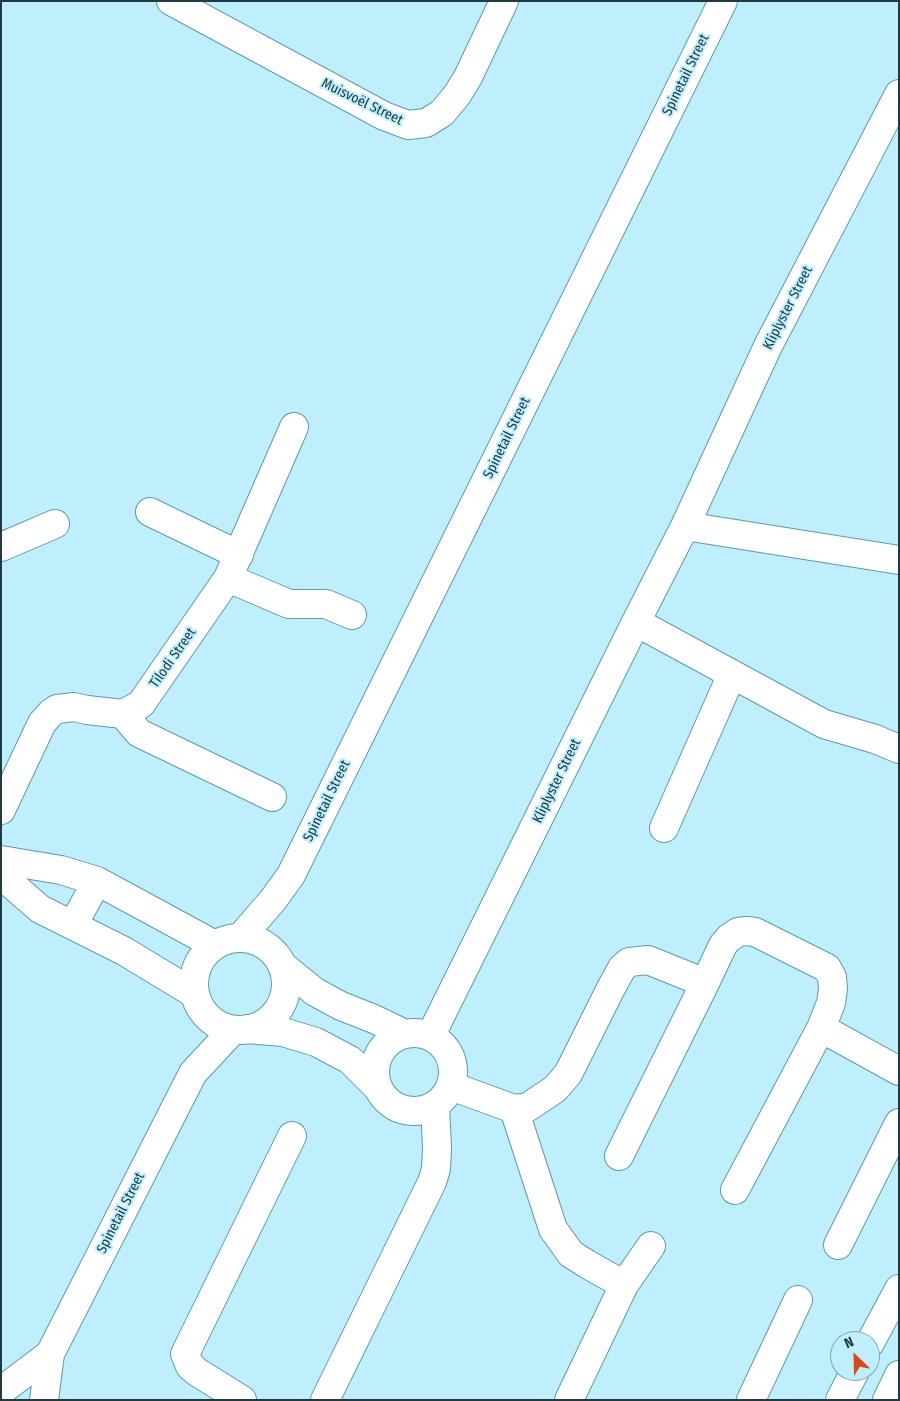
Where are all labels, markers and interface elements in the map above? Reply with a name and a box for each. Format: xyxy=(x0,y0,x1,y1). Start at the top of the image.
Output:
street label: Spinetail Street xyxy=(659,32,713,118)
street label: Muisvoël Street xyxy=(319,75,405,129)
street label: Kliplyster Street xyxy=(760,263,816,353)
street label: Spinetail Street xyxy=(480,395,534,481)
street label: Tilodi Street xyxy=(146,625,200,691)
street label: Kliplyster Street xyxy=(529,736,585,826)
street label: Spinetail Street xyxy=(300,758,354,844)
street label: Spinetail Street xyxy=(93,1170,149,1256)
north arrow xyxy=(830,1331,880,1381)
text: N xyxy=(842,1333,856,1352)

